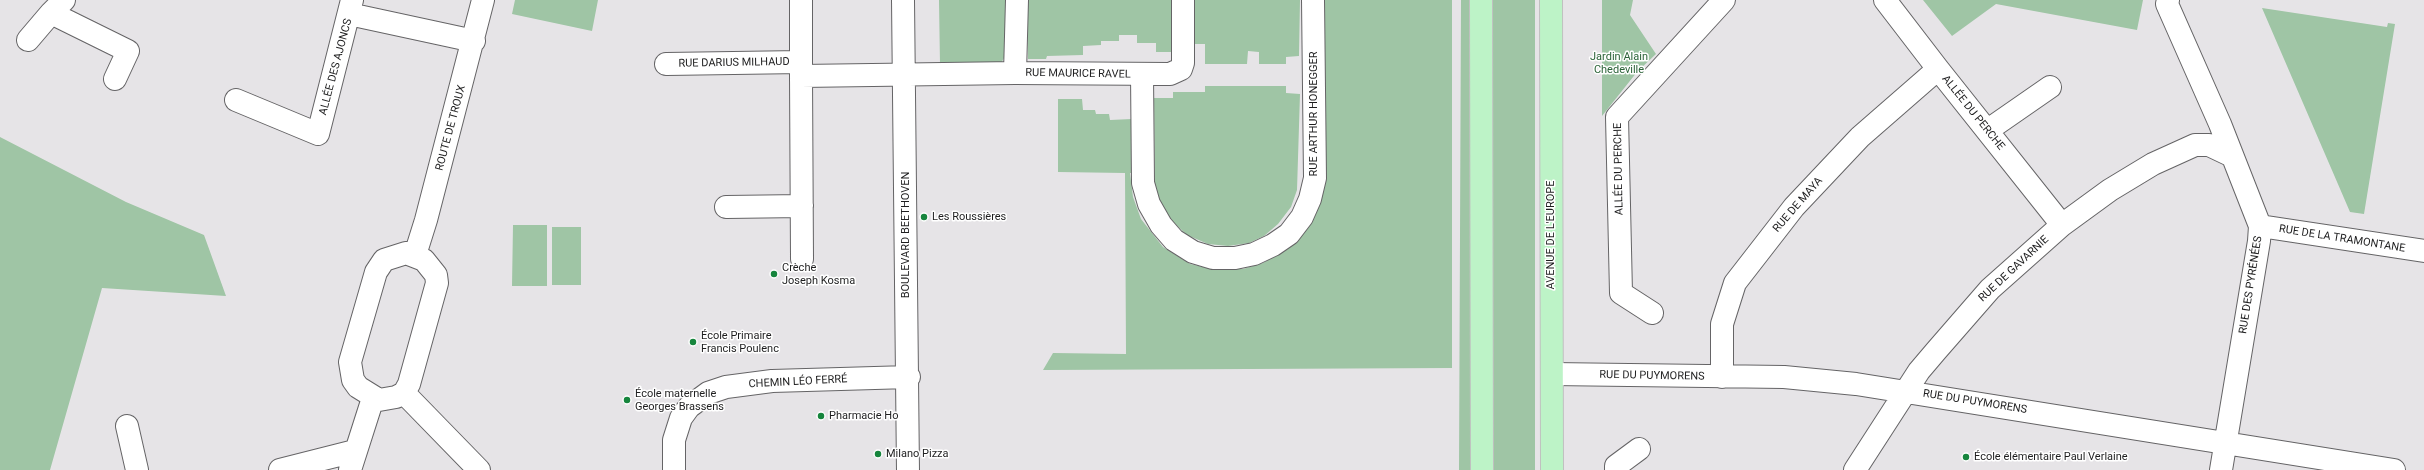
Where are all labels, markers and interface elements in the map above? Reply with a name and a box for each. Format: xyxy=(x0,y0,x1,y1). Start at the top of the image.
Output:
street label: ALLÉE DES AJONCS xyxy=(317,17,355,117)
park label: Jardin Alain Chedeville xyxy=(1590,50,1648,76)
street label: RUE ARTHUR HONEGGER xyxy=(1307,52,1321,176)
street label: RUE DARIUS MILHAUD xyxy=(678,55,790,71)
street label: RUE MAURICE RAVEL xyxy=(1025,66,1131,82)
street label: ALLÉE DU PERCHE xyxy=(1939,73,2007,153)
street label: ROUTE DE TROUX xyxy=(433,84,469,172)
street label: ALLÉE DU PERCHE xyxy=(1612,123,1626,215)
street label: BOULEVARD BEETHOVEN xyxy=(899,172,913,298)
street label: RUE DE MAYA xyxy=(1770,175,1826,235)
street label: AVENUE DE L'EUROPE xyxy=(1544,181,1558,289)
place label: Les Roussières xyxy=(932,210,1006,224)
marker: Les Roussières xyxy=(919,212,929,222)
street label: RUE DE LA TRAMONTANE xyxy=(2278,222,2406,256)
street label: RUE DE GAVARNIE xyxy=(1976,233,2052,305)
street label: RUE DES PYRÉNÉES xyxy=(2237,235,2265,335)
place label: Crèche Joseph Kosma xyxy=(782,261,855,287)
marker: Crèche Joseph Kosma xyxy=(769,269,779,279)
place label: École Primaire Francis Poulenc xyxy=(701,329,779,355)
marker: École Primaire Francis Poulenc xyxy=(688,337,698,347)
street label: RUE DU PUYMORENS xyxy=(1599,368,1705,384)
street label: CHEMIN LÉO FERRÉ xyxy=(748,373,848,391)
place label: École maternelle Georges Brassens xyxy=(635,387,724,413)
street label: RUE DU PUYMORENS xyxy=(1922,387,2028,417)
marker: École maternelle Georges Brassens xyxy=(622,395,632,405)
place label: Pharmacie Ho xyxy=(829,409,898,423)
marker: Pharmacie Ho xyxy=(816,411,826,421)
place label: Milano Pizza xyxy=(886,447,949,461)
marker: Milano Pizza xyxy=(873,449,883,459)
place label: École élémentaire Paul Verlaine xyxy=(1974,450,2128,464)
marker: École élémentaire Paul Verlaine xyxy=(1961,452,1971,462)

